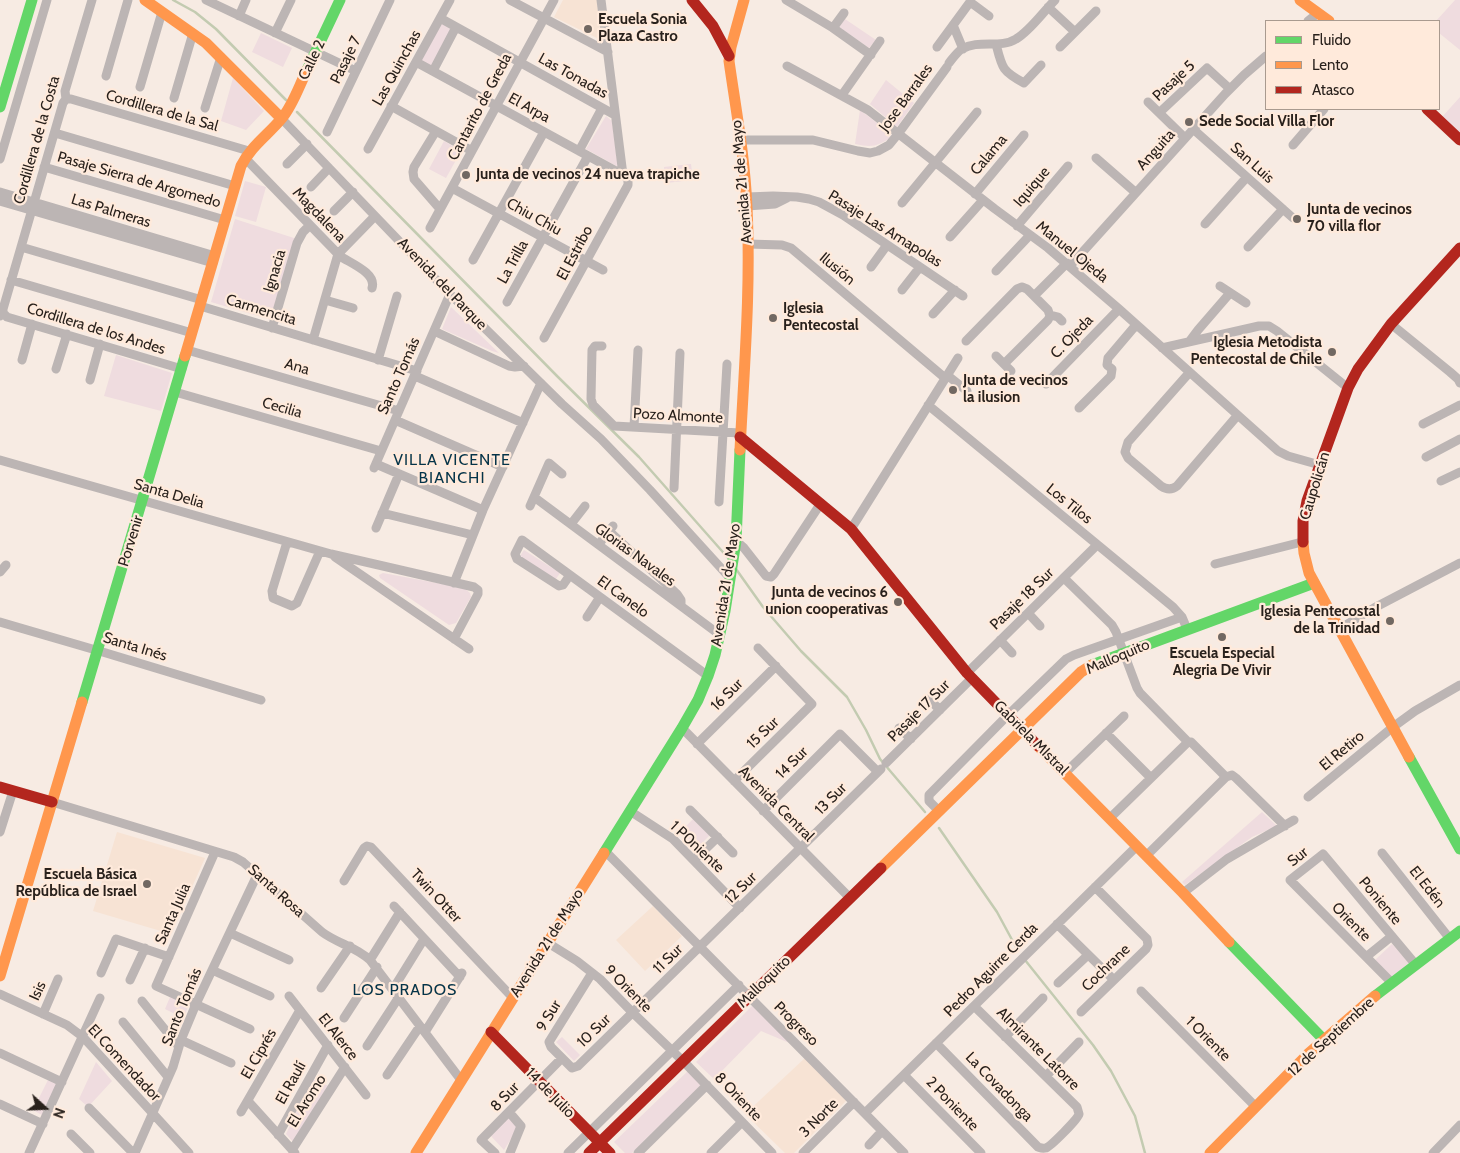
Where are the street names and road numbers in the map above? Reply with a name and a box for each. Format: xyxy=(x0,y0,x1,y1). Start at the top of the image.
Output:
street label: Las Quinchas xyxy=(369,27,425,109)
street label: Pasaje 7 xyxy=(327,33,365,87)
street label: Calle 2 xyxy=(295,37,329,83)
street label: Cantarito de Greda xyxy=(444,50,516,164)
street label: Las Tonadas xyxy=(535,50,611,102)
street label: Pasaje 5 xyxy=(1149,57,1199,105)
street label: Jose Barrales xyxy=(875,61,937,135)
street label: Cordillera de la Costa xyxy=(10,74,64,206)
street label: Cordillera de la Sal xyxy=(104,86,220,136)
street label: El Arpa xyxy=(505,89,553,127)
street label: Avenida 21 de Mayo xyxy=(728,119,756,245)
street label: Anguita xyxy=(1133,126,1179,174)
street label: Calama xyxy=(967,131,1011,179)
street label: San Luis xyxy=(1227,139,1277,187)
street label: Pasaje Sierra de Argomedo xyxy=(55,148,223,212)
street label: Iquique xyxy=(1010,163,1054,211)
street label: Magdalena xyxy=(289,184,349,246)
street label: Pasaje Las Amapolas xyxy=(825,187,945,271)
street label: Las Palmeras xyxy=(69,190,153,232)
street label: Chiu Chiu xyxy=(503,195,565,239)
street label: Manuel Ojeda xyxy=(1032,217,1112,287)
street label: El Estribo xyxy=(553,223,597,283)
street label: Avenida del Parque xyxy=(393,234,491,334)
street label: La Trilla xyxy=(494,237,532,287)
street label: Ignacia xyxy=(260,247,290,295)
street label: Ilusión xyxy=(815,249,859,289)
street label: Carmencita xyxy=(224,291,298,329)
street label: Cordillera de los Andes xyxy=(25,299,167,359)
street label: C. Ojeda xyxy=(1047,311,1097,363)
street label: Santo Tomás xyxy=(374,335,424,417)
street label: Ana xyxy=(283,355,311,379)
street label: Cecilia xyxy=(260,394,304,422)
street label: Pozo Almonte xyxy=(633,405,723,427)
street label: Caupolicán xyxy=(1296,450,1334,522)
street label: Santa Delia xyxy=(132,475,206,513)
street label: Los Tilos xyxy=(1042,480,1096,528)
street label: Porvenir xyxy=(115,513,147,569)
street label: Glorias Navales xyxy=(591,520,679,590)
street label: Avenida 21 de Mayo xyxy=(707,522,745,648)
street label: Pasaje 18 Sur xyxy=(986,564,1058,634)
street label: El Canelo xyxy=(594,572,652,622)
street label: Santa Inés xyxy=(101,629,169,665)
street label: Malloquito xyxy=(1084,636,1152,678)
street label: 16 Sur xyxy=(707,675,747,715)
street label: Pasaje 17 Sur xyxy=(884,676,954,746)
street label: Gabriela MIstral xyxy=(990,697,1072,779)
street label: 15 Sur xyxy=(743,713,783,753)
street label: El Retiro xyxy=(1316,727,1368,775)
street label: 14 Sur xyxy=(772,743,812,783)
street label: Avenida Central xyxy=(734,762,818,846)
street label: 13 Sur xyxy=(811,779,851,819)
street label: 1 P0niente xyxy=(666,817,728,877)
street label: Sur xyxy=(1284,843,1312,871)
street label: Santa Rosa xyxy=(244,861,308,921)
street label: El Edén xyxy=(1405,863,1449,911)
street label: Twin Otter xyxy=(407,865,465,927)
street label: 12 Sur xyxy=(721,869,761,907)
street label: Poniente xyxy=(1355,873,1405,929)
street label: Santa Julia xyxy=(151,881,195,947)
street label: Avenida 21 de Mayo xyxy=(506,886,588,1000)
street label: Oriente xyxy=(1328,899,1374,945)
street label: Pedro Aguirre Cerda xyxy=(940,919,1042,1021)
street label: 11 Sur xyxy=(649,941,687,977)
street label: Cochrane xyxy=(1078,941,1134,995)
street label: Malloquito xyxy=(734,952,794,1012)
street label: 9 Oriente xyxy=(600,961,656,1017)
street label: Santo Tomás xyxy=(158,965,206,1049)
street label: Isis xyxy=(26,979,50,1003)
street label: 12 de Septiembre xyxy=(1284,994,1378,1080)
street label: 9 Sur xyxy=(533,997,565,1035)
street label: Progreso xyxy=(770,998,822,1050)
street label: Almirante Latorre xyxy=(993,1004,1083,1094)
street label: El Alerce xyxy=(314,1010,362,1064)
street label: 10 Sur xyxy=(573,1011,615,1051)
street label: 1 Oriente xyxy=(1182,1013,1234,1065)
street label: El Comendador xyxy=(84,1021,164,1105)
street label: El Ciprés xyxy=(237,1026,281,1082)
street label: La Covadonga xyxy=(961,1049,1037,1125)
street label: El Raulí xyxy=(272,1059,310,1107)
street label: 14 de Julio xyxy=(522,1064,578,1122)
street label: 8 Oriente xyxy=(711,1069,765,1125)
street label: El Aromo xyxy=(284,1071,330,1131)
street label: 2 Poniente xyxy=(922,1073,982,1135)
street label: 8 Sur xyxy=(487,1079,523,1115)
street label: 3 Norte xyxy=(796,1095,842,1141)

